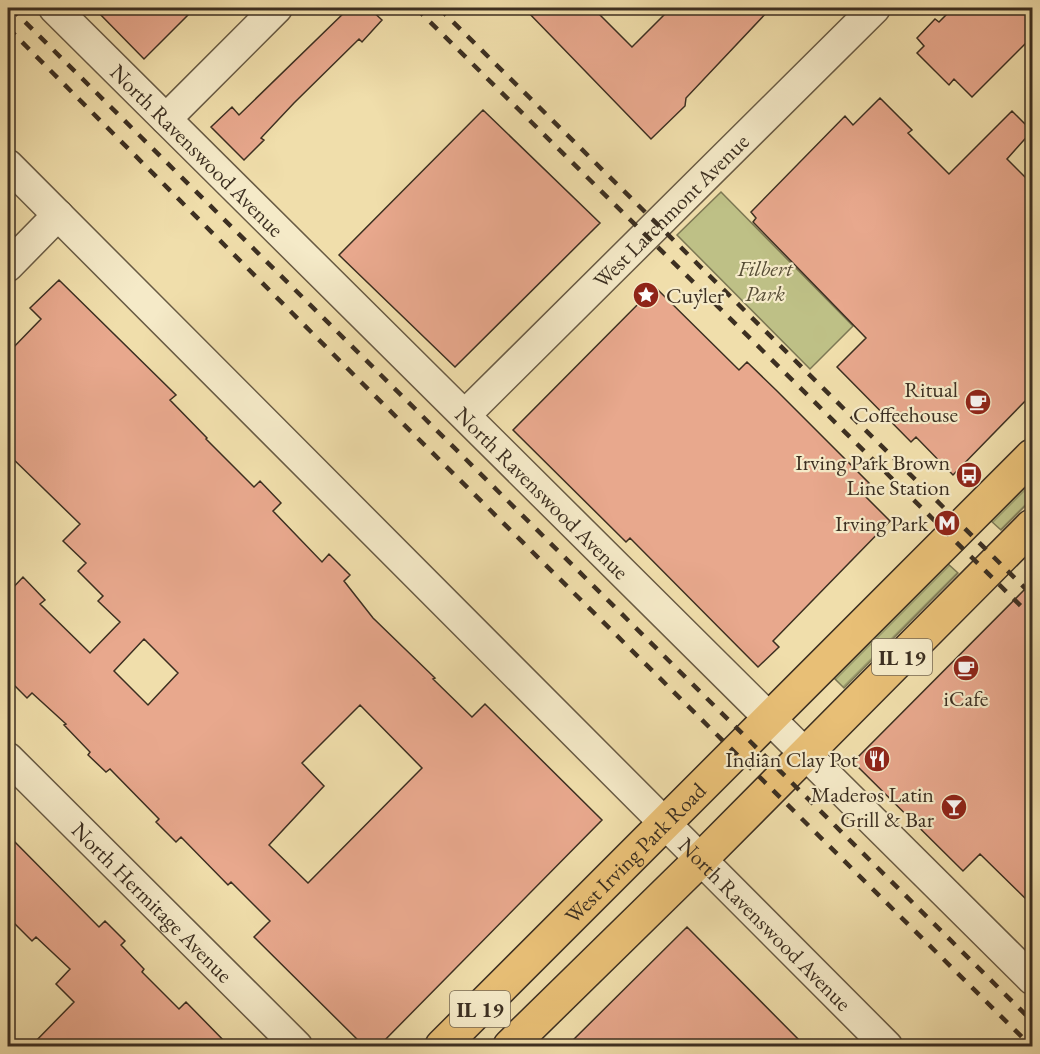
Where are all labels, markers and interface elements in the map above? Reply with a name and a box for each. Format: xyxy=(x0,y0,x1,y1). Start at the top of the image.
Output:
street label: North Ravenswood Avenue xyxy=(104,58,291,243)
street label: West Larchmont Avenue xyxy=(587,127,755,294)
park label: Filbert Park xyxy=(736,254,794,308)
place icon: Cuyler xyxy=(631,280,661,310)
place label: Cuyler xyxy=(666,281,725,310)
place label: Ritual Coffeehouse xyxy=(853,375,958,429)
cafe icon: Ritual Coffeehouse xyxy=(963,387,993,417)
street label: North Ravenswood Avenue xyxy=(449,400,636,586)
place label: Irving Park Brown Line Station xyxy=(795,448,950,502)
bus stop icon: Irving Park Brown Line Station xyxy=(954,460,984,490)
metro station icon: Irving Park xyxy=(932,508,962,538)
place label: Irving Park xyxy=(835,509,929,538)
road number: IL 19 xyxy=(872,639,932,675)
cafe icon: iCafe xyxy=(951,653,981,683)
place label: iCafe xyxy=(944,684,989,713)
restaurant icon: Indian Clay Pot xyxy=(862,744,892,774)
place label: Indian Clay Pot xyxy=(725,745,858,774)
street label: West Irving Park Road xyxy=(558,775,713,930)
place label: Maderos Latin Grill & Bar xyxy=(811,780,935,834)
bar icon: Maderos Latin Grill & Bar xyxy=(939,792,969,822)
street label: North Hermitage Avenue xyxy=(66,815,240,989)
street label: North Ravenswood Avenue xyxy=(672,831,858,1017)
road number: IL 19 xyxy=(450,991,510,1027)

